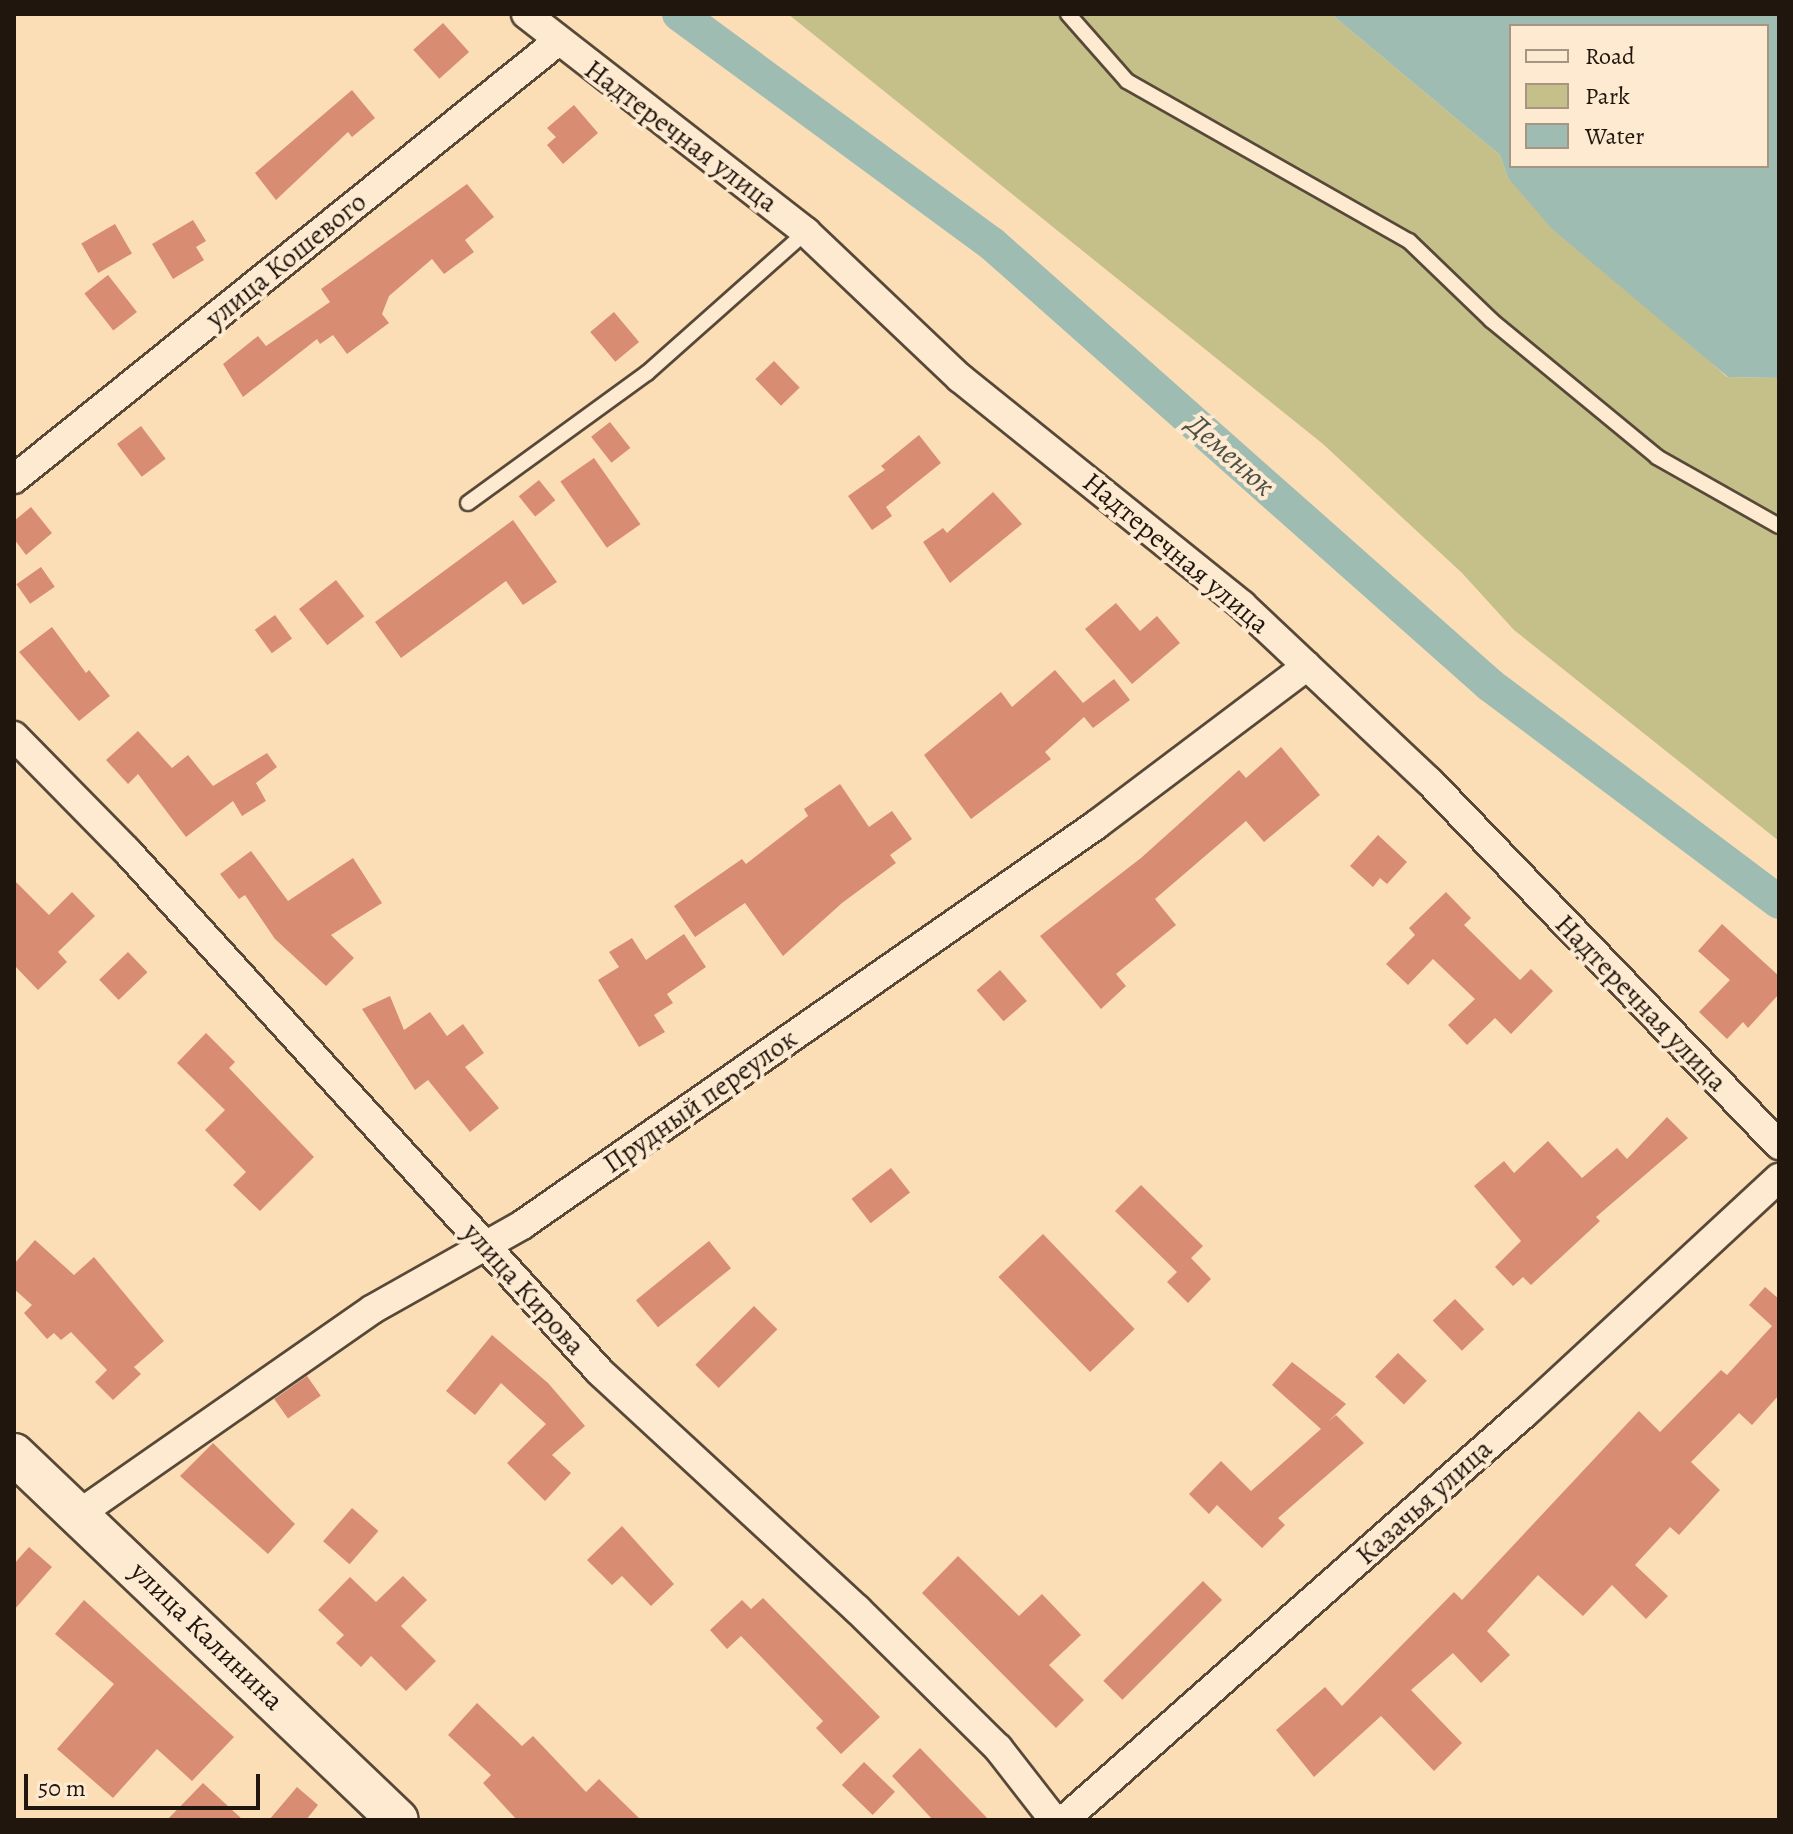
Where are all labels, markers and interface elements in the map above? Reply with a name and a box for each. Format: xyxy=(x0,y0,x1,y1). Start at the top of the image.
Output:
legend xyxy=(1509,24,1769,168)
text: Road xyxy=(1585,40,1635,72)
street label: Надтеречная улица xyxy=(578,52,784,220)
text: Park xyxy=(1585,80,1630,112)
text: Water xyxy=(1585,120,1645,152)
street label: улица Кошевого xyxy=(199,185,373,335)
water label: Деменюк xyxy=(1180,406,1282,504)
street label: Надтеречная улица xyxy=(1076,465,1276,641)
street label: Надтеречная улица xyxy=(1548,908,1734,1098)
street label: Прудный переулок xyxy=(597,1022,803,1180)
street label: улица Кирова xyxy=(456,1216,592,1362)
street label: Казачья улица xyxy=(1349,1432,1499,1572)
street label: улица Калинина xyxy=(123,1555,291,1717)
scale bar xyxy=(28,1758,264,1808)
text: 50 m xyxy=(38,1772,86,1804)

